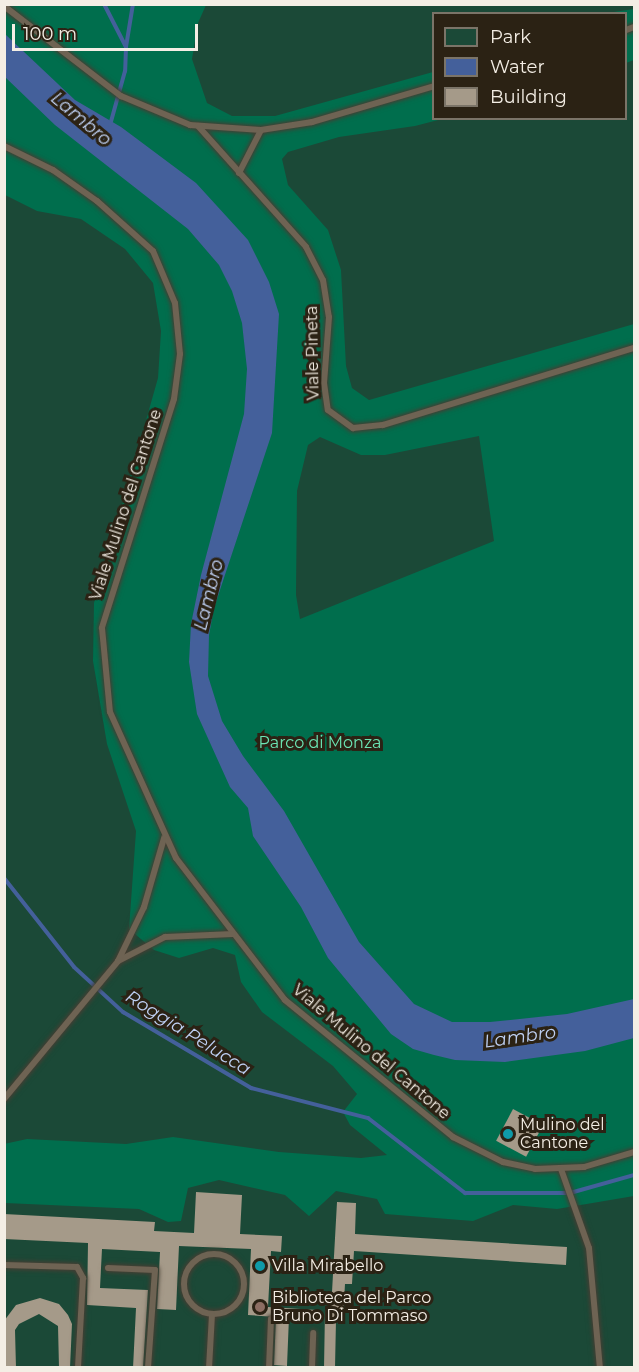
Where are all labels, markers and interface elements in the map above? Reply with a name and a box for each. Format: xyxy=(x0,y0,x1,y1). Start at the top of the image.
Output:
scale bar xyxy=(15,12,201,50)
legend xyxy=(432,12,627,120)
text: 100 m xyxy=(23,23,77,45)
text: Park xyxy=(490,26,531,48)
text: Water xyxy=(490,56,545,78)
text: Building xyxy=(490,86,567,108)
water label: Lambro xyxy=(46,88,116,150)
street label: Viale Pineta xyxy=(303,306,323,400)
street label: Viale Mulino del Cantone xyxy=(86,407,166,603)
water label: Lambro xyxy=(190,557,228,633)
park label: Parco di Monza xyxy=(258,733,382,753)
street label: Viale Mulino del Cantone xyxy=(288,980,454,1124)
water label: Roggia Pelucca xyxy=(121,986,255,1080)
water label: Lambro xyxy=(483,1021,557,1053)
place label: Mulino del Cantone xyxy=(520,1115,604,1153)
marker: Mulino del Cantone xyxy=(501,1127,515,1141)
place label: Villa Mirabello xyxy=(272,1256,383,1276)
marker: Villa Mirabello xyxy=(253,1259,267,1273)
place label: Biblioteca del Parco Bruno Di Tommaso xyxy=(272,1288,431,1326)
marker: Biblioteca del Parco Bruno Di Tommaso xyxy=(253,1300,267,1314)

